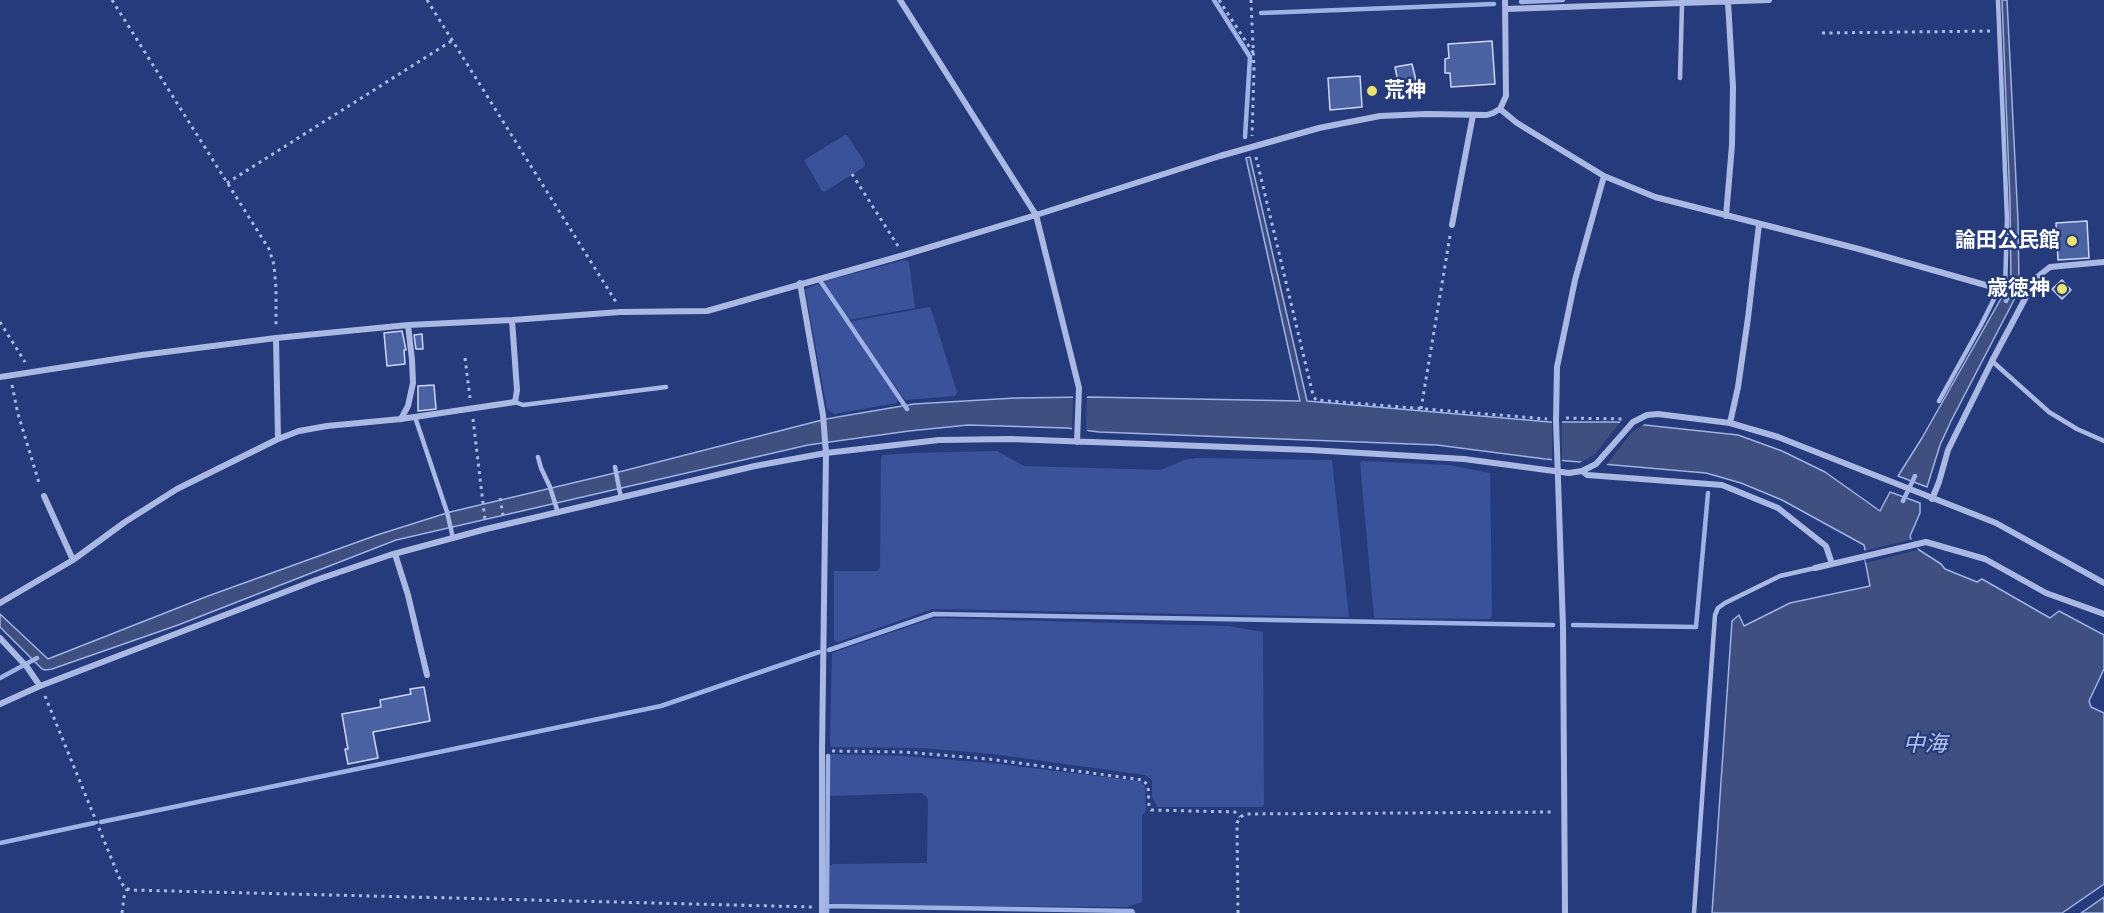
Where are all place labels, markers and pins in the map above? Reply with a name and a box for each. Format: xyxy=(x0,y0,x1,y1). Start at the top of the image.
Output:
place label: 荒神 xyxy=(1384,78,1426,104)
marker: 荒神 xyxy=(1365,84,1379,98)
place label: 論田公民館 xyxy=(1955,228,2060,254)
marker: 論田公民館 xyxy=(2065,234,2079,248)
place label: 歳徳神 xyxy=(1987,276,2050,302)
marker: 歳徳神 xyxy=(2055,282,2069,296)

